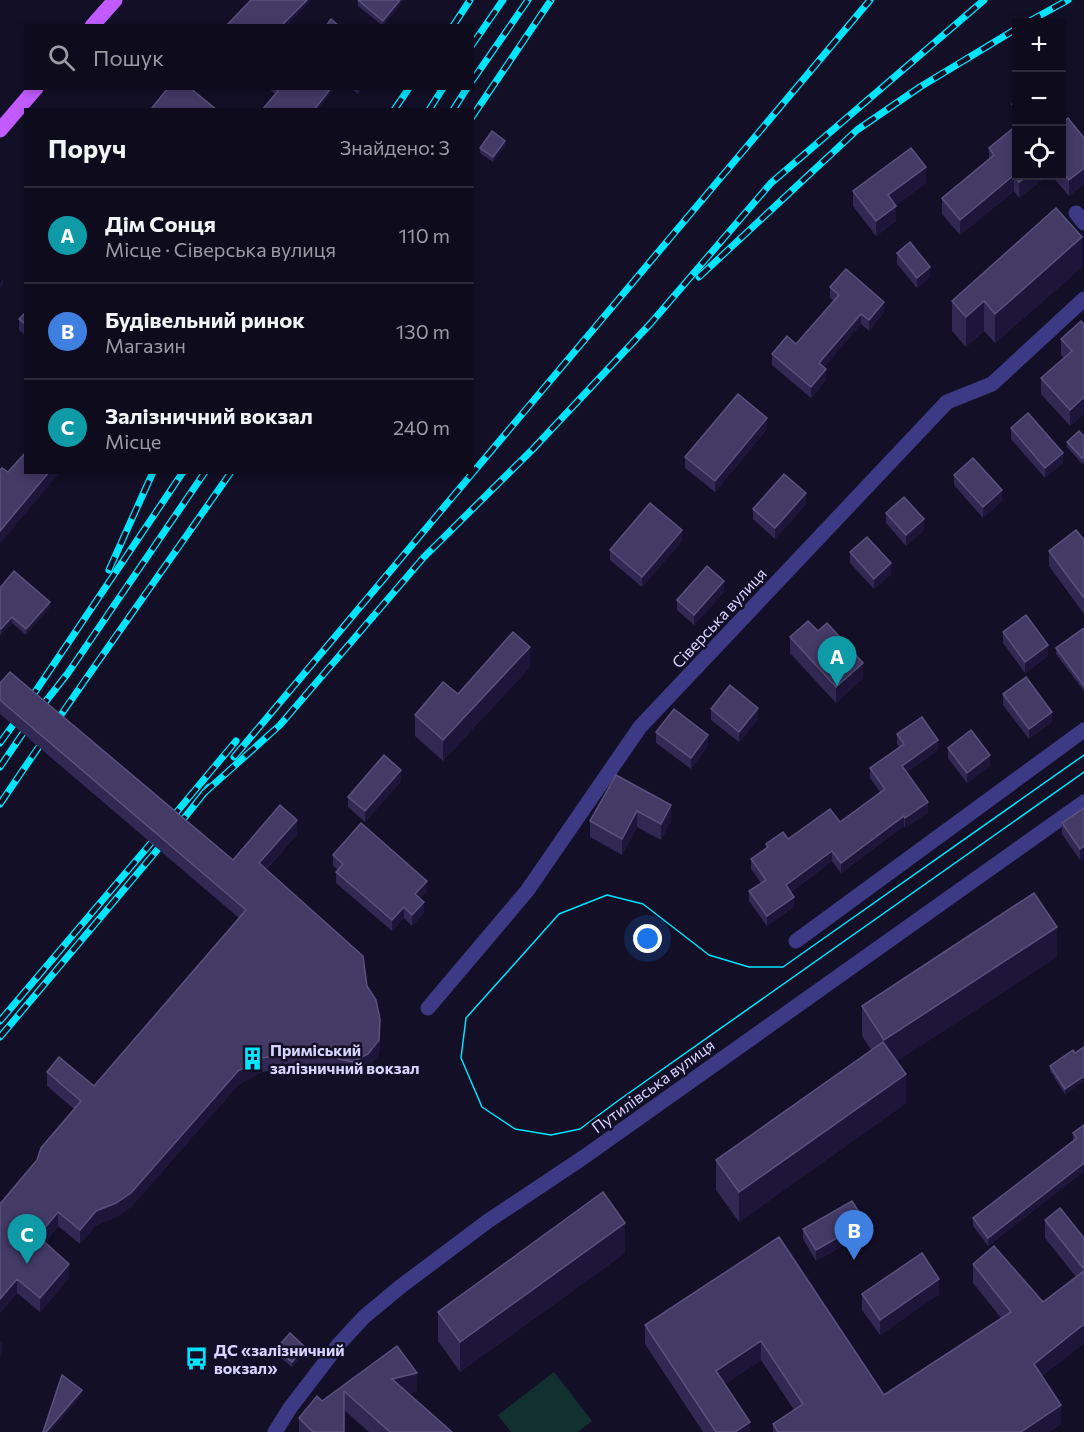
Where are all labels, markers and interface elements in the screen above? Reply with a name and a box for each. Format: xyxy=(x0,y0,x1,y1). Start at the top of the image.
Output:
map controls xyxy=(1012,18,1066,180)
button: + xyxy=(1012,18,1066,72)
search box xyxy=(24,24,474,90)
icon: search xyxy=(45,41,78,74)
text: Пошук xyxy=(93,44,164,71)
button: − xyxy=(1012,72,1066,126)
button: locate xyxy=(1012,126,1066,180)
text: Поруч xyxy=(48,132,126,163)
text: Знайдено: 3 xyxy=(340,135,450,159)
text: Дім Сонця xyxy=(105,210,216,237)
text: A xyxy=(60,223,75,247)
text: 110 m xyxy=(399,223,450,247)
text: Місце · Сіверська вулиця xyxy=(105,237,336,261)
text: Будівельний ринок xyxy=(105,306,305,333)
text: B xyxy=(61,319,74,343)
text: 130 m xyxy=(396,319,450,343)
text: Магазин xyxy=(105,333,186,357)
text: Залізничний вокзал xyxy=(105,402,313,429)
text: C xyxy=(61,415,74,439)
text: 240 m xyxy=(393,415,450,439)
text: Місце xyxy=(105,429,161,453)
street label: Сіверська вулиця xyxy=(667,564,770,672)
pin: A xyxy=(818,636,856,686)
your location xyxy=(633,924,662,953)
street label: Путилівська вулиця xyxy=(588,1035,718,1137)
place label: Приміський залізничний вокзал xyxy=(270,1040,420,1077)
building icon: Приміський залізничний вокзал xyxy=(239,1046,265,1072)
pin: B xyxy=(834,1210,874,1260)
pin: C xyxy=(8,1214,46,1264)
place label: ДС «залізничний вокзал» xyxy=(214,1340,345,1377)
bus stop icon: ДС «залізничний вокзал» xyxy=(183,1346,209,1372)

